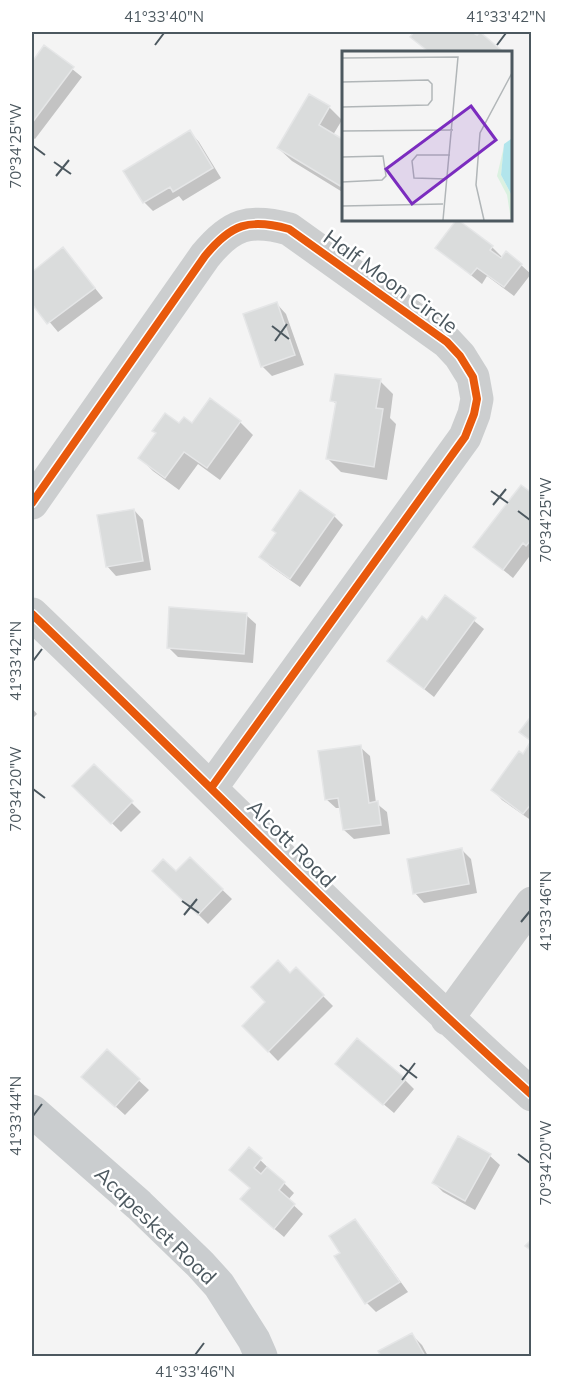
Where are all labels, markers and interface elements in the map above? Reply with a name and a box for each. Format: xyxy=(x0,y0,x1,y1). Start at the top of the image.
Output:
text: 41°33'40"N xyxy=(124,7,204,26)
text: 41°33'42"N xyxy=(466,7,546,26)
inset map xyxy=(342,51,512,220)
text: 70°34'25"W xyxy=(6,103,25,189)
street label: Half Moon Circle xyxy=(319,224,463,338)
text: 70°34'25"W xyxy=(536,477,555,563)
text: 41°33'42"N xyxy=(6,621,25,701)
text: 70°34'20"W xyxy=(6,746,25,832)
street label: Alcott Road xyxy=(243,794,341,892)
text: 41°33'46"N xyxy=(536,871,555,951)
text: 41°33'44"N xyxy=(6,1076,25,1156)
text: 70°34'20"W xyxy=(536,1120,555,1206)
street label: Acapesket Road xyxy=(90,1160,222,1290)
text: 41°33'46"N xyxy=(155,1362,235,1381)

